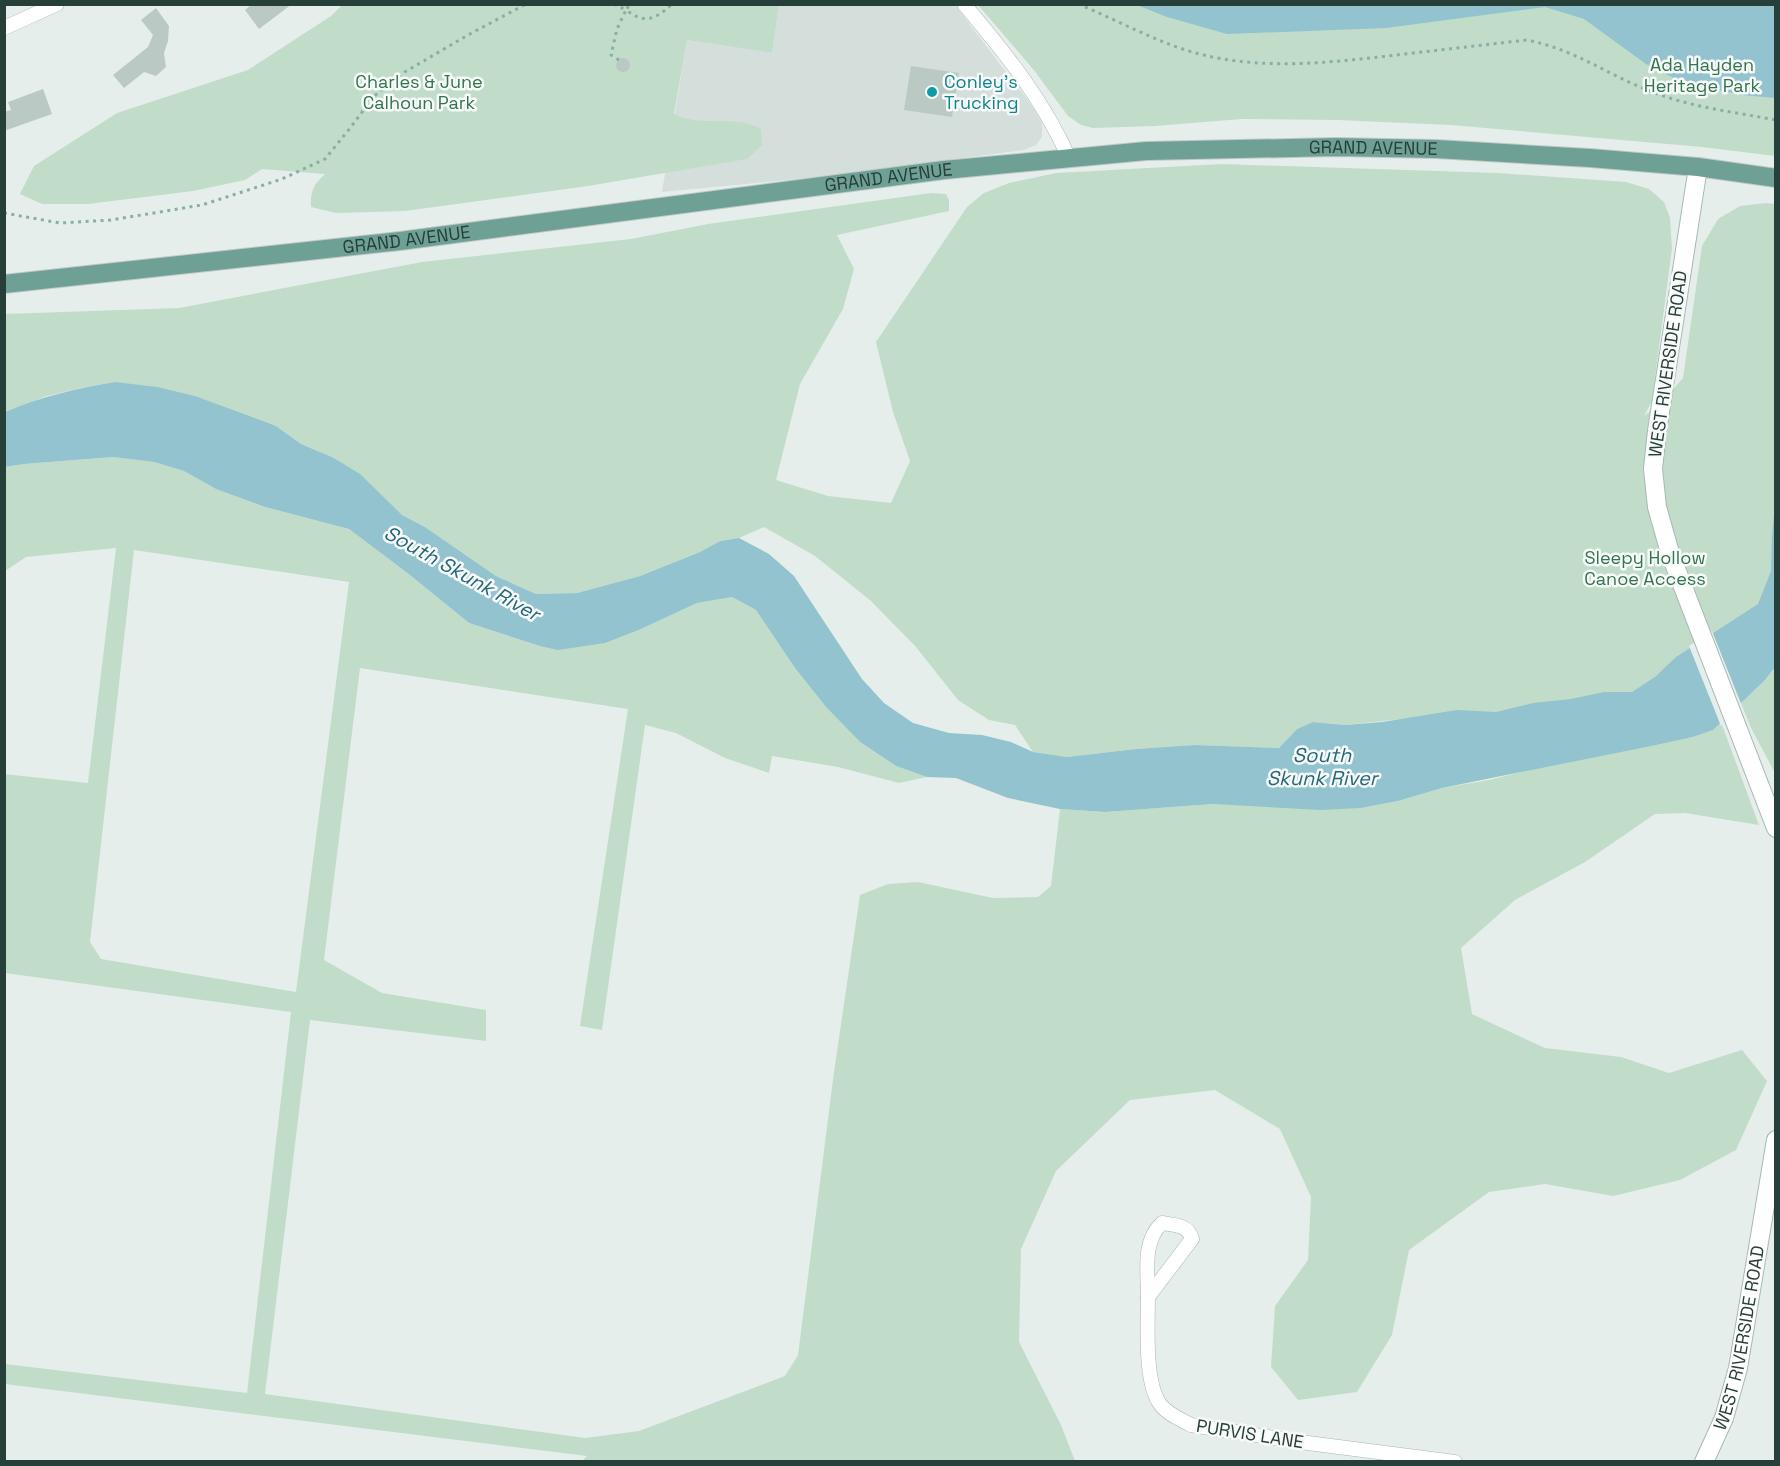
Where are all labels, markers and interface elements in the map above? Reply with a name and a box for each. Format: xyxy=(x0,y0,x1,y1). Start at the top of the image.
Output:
park label: Ada Hayden Heritage Park xyxy=(1644,53,1760,97)
park label: Charles & June Calhoun Park xyxy=(355,70,483,114)
place label: Conley's Trucking xyxy=(944,70,1018,114)
marker: Conley's Trucking xyxy=(925,85,939,99)
street label: GRAND AVENUE xyxy=(1309,135,1438,160)
street label: GRAND AVENUE xyxy=(823,157,953,196)
street label: GRAND AVENUE xyxy=(341,220,472,258)
street label: WEST RIVERSIDE ROAD xyxy=(1643,269,1692,459)
water label: South Skunk River xyxy=(380,519,547,628)
park label: Sleepy Hollow Canoe Access xyxy=(1584,546,1706,590)
water label: South Skunk River xyxy=(1267,742,1380,791)
street label: WEST RIVERSIDE ROAD xyxy=(1708,1244,1769,1434)
street label: PURVIS LANE xyxy=(1195,1414,1305,1453)

